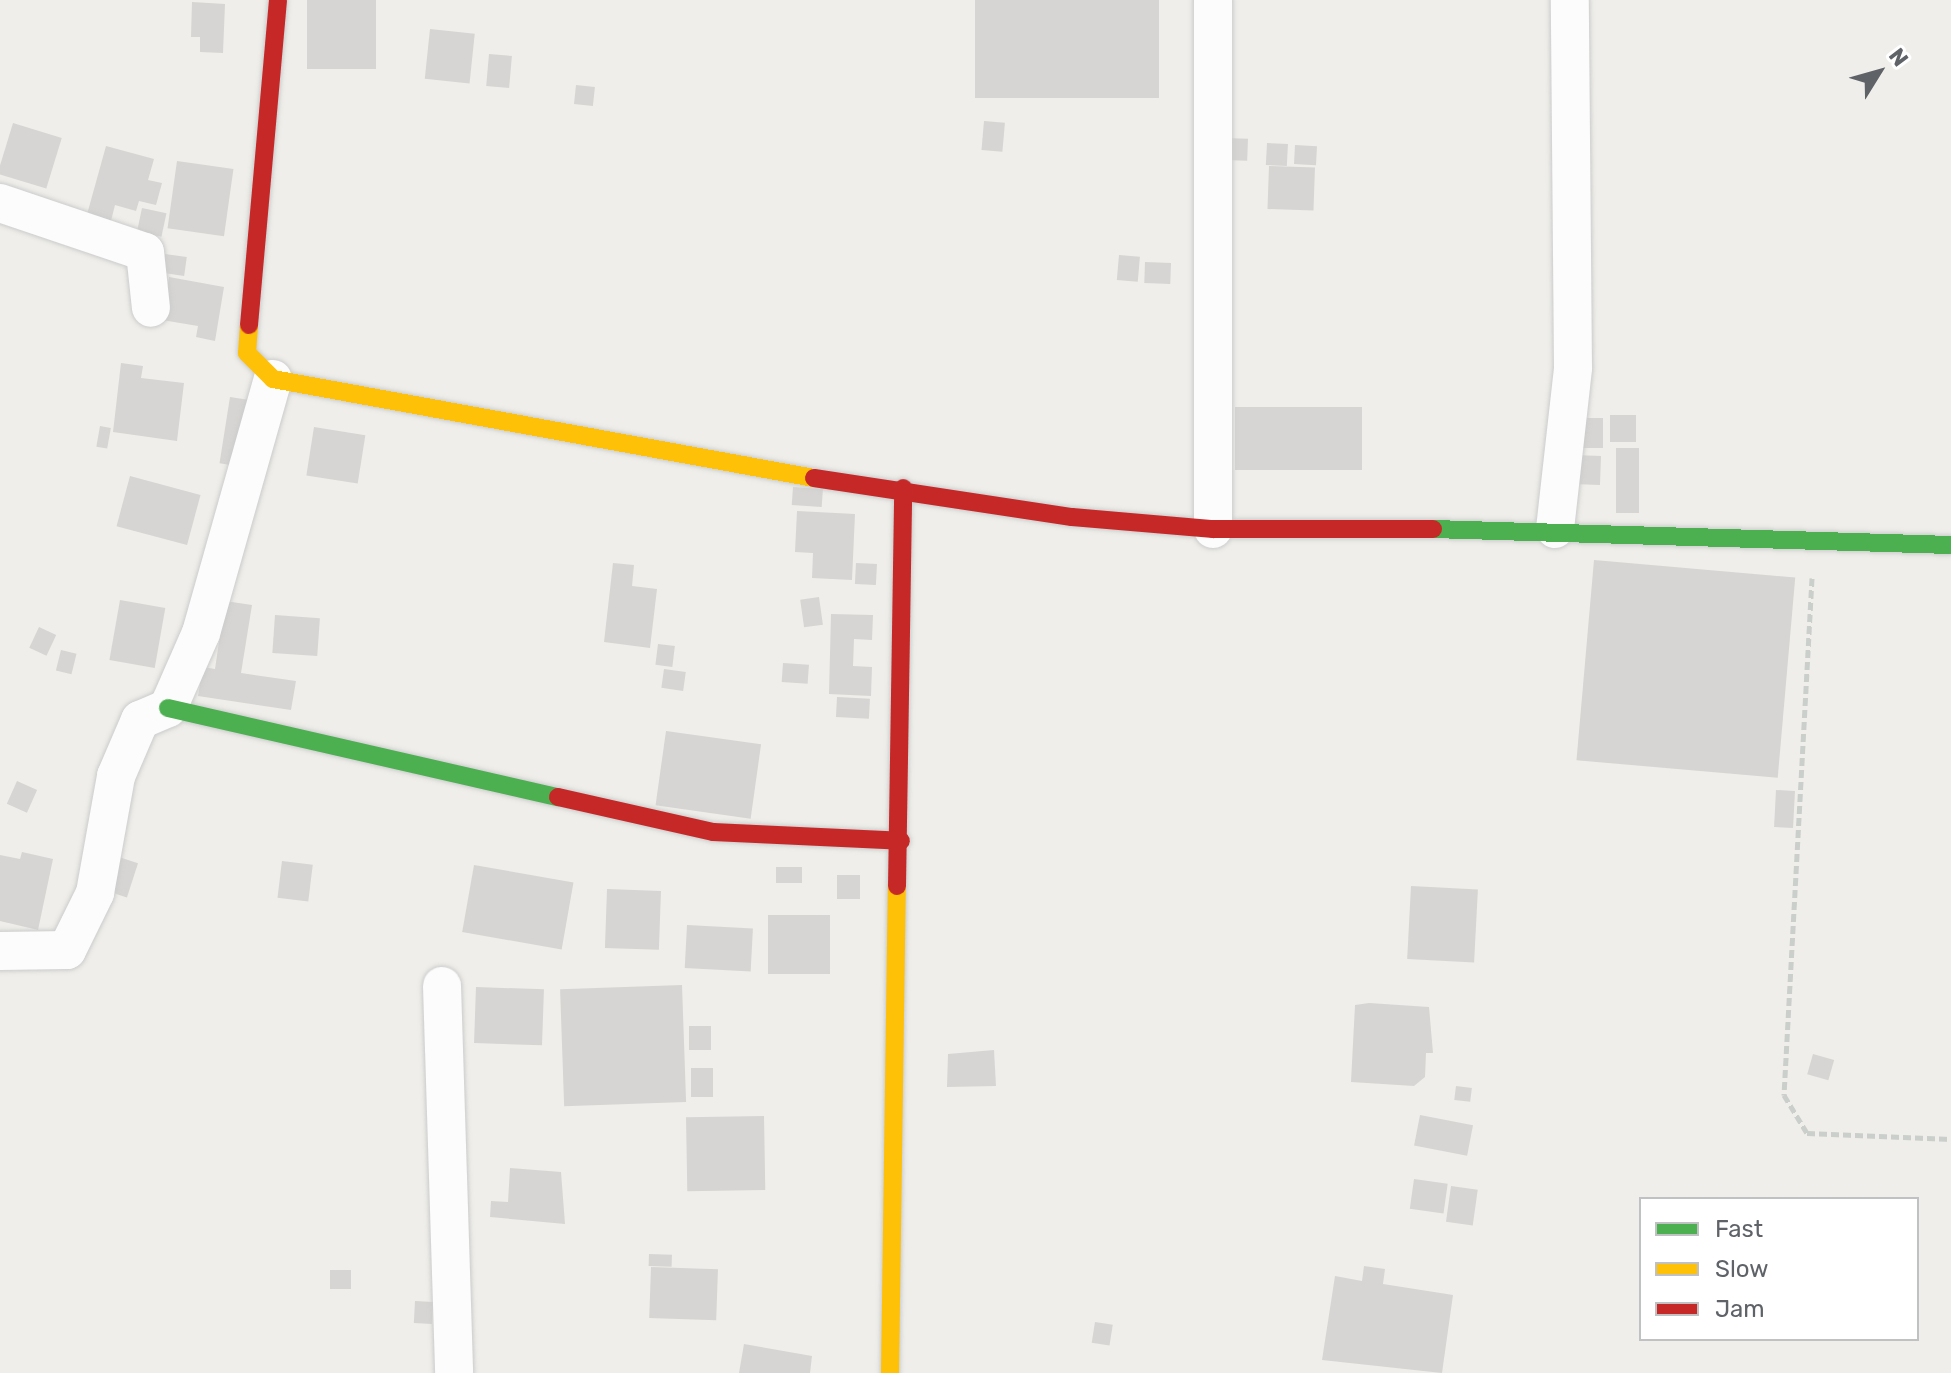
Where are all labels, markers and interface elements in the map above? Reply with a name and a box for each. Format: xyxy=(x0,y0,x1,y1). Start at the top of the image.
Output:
north arrow xyxy=(1839,32,1919,112)
text: N xyxy=(1883,43,1914,72)
legend xyxy=(1639,1197,1919,1341)
text: Fast xyxy=(1715,1215,1763,1243)
text: Slow xyxy=(1715,1255,1768,1283)
text: Jam xyxy=(1715,1295,1765,1323)

